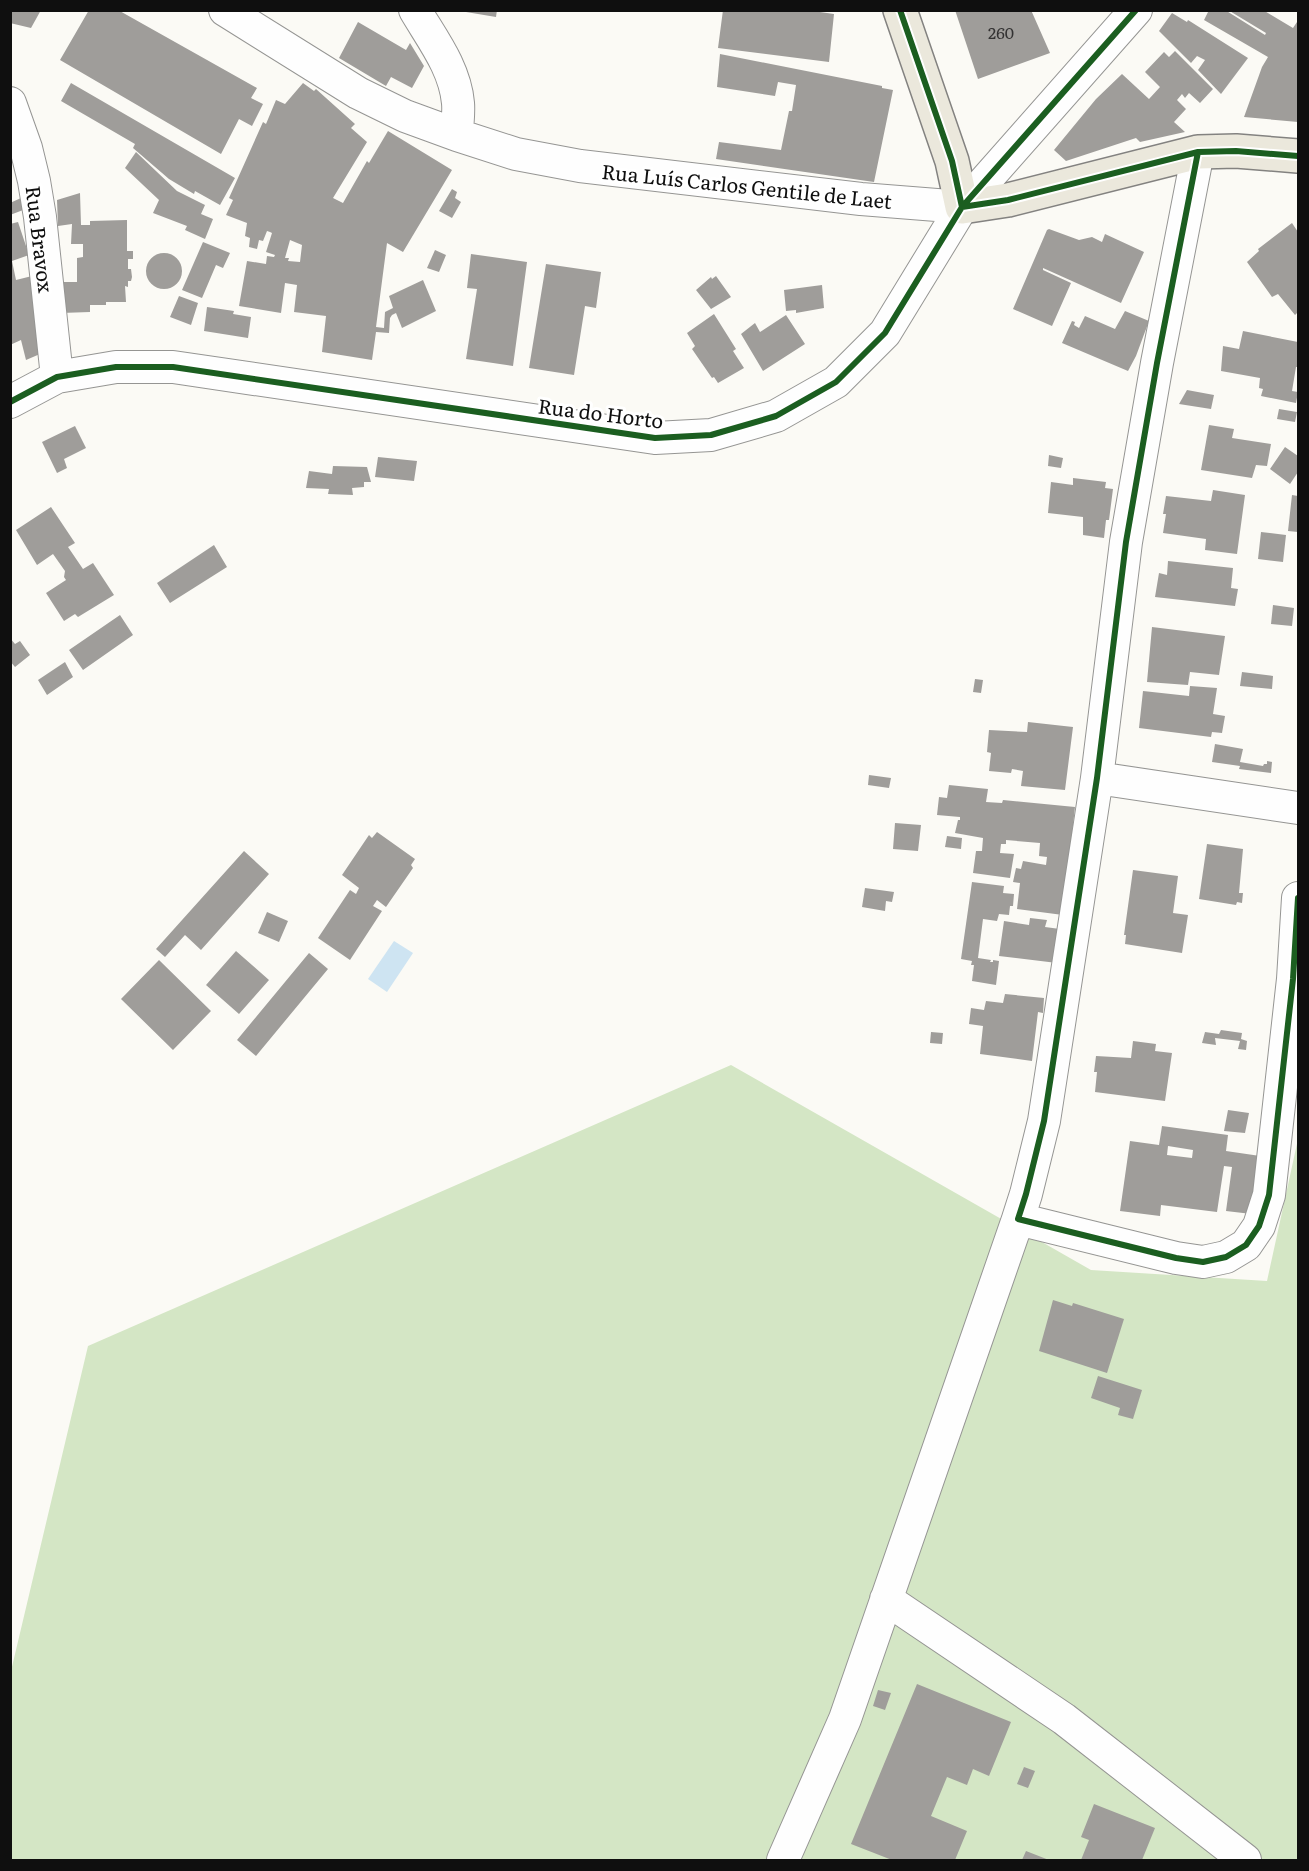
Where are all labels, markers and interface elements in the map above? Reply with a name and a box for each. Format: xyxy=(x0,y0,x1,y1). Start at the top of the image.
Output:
house number: 260 xyxy=(988,20,1014,44)
street label: Rua Luís Carlos Gentile de Laet xyxy=(600,155,894,215)
street label: Rua Bravox xyxy=(20,184,63,295)
street label: Rua do Horto xyxy=(537,389,665,435)

